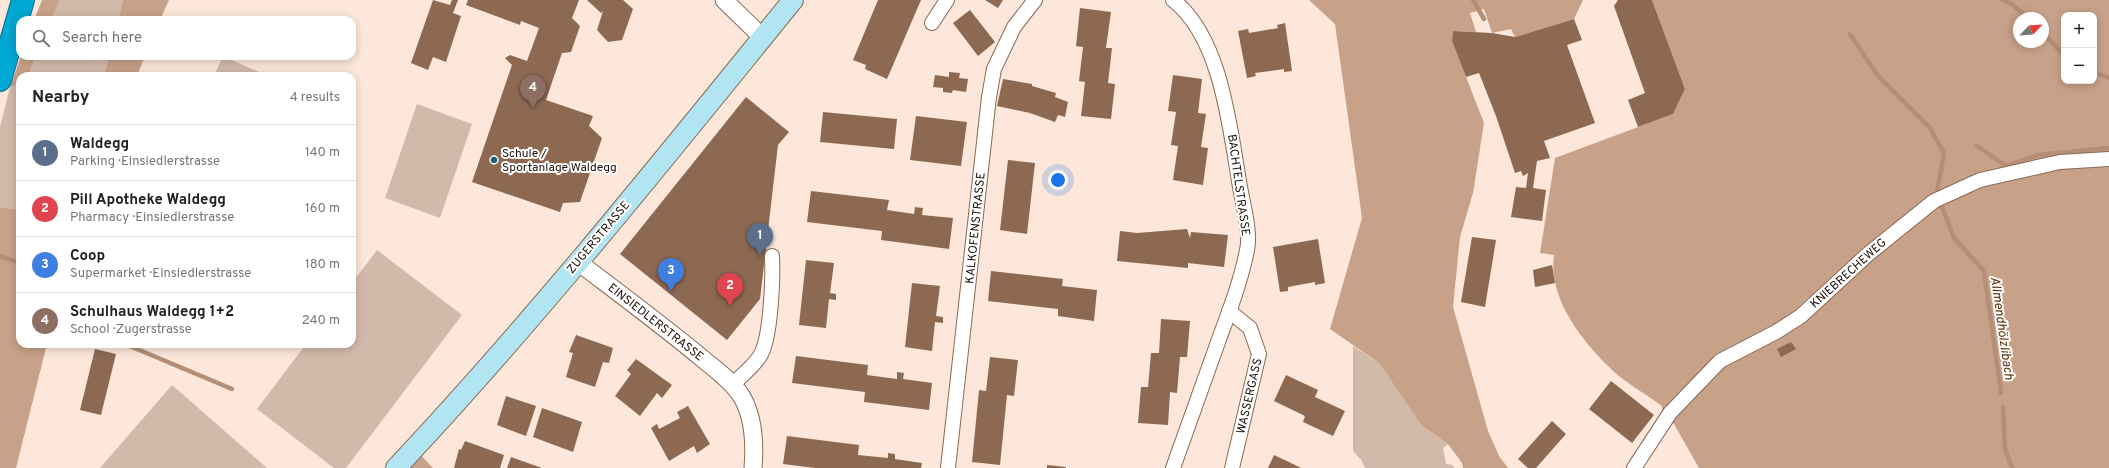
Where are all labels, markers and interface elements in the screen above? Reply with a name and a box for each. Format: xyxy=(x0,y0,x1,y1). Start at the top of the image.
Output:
north arrow xyxy=(2013,12,2049,48)
map controls xyxy=(2061,12,2097,84)
button: + xyxy=(2061,12,2097,48)
search box xyxy=(16,16,356,60)
icon: search xyxy=(30,27,52,49)
text: Search here xyxy=(62,29,142,48)
button: − xyxy=(2061,48,2097,84)
pin: 4 xyxy=(520,75,546,108)
text: Nearby xyxy=(32,87,89,109)
text: 4 results xyxy=(290,90,340,106)
street label: BACHTELSTRASSE xyxy=(1223,133,1253,237)
text: Waldegg xyxy=(70,135,129,154)
text: 1 xyxy=(42,145,48,161)
text: 140 m xyxy=(305,145,340,161)
place label: Schule / Sportanlage Waldegg xyxy=(502,146,617,176)
text: Parking · Einsiedlerstrasse xyxy=(70,154,220,170)
marker: Schule / Sportanlage Waldegg xyxy=(489,155,499,165)
your location xyxy=(1048,170,1068,190)
street label: KALKOFENSTRASSE xyxy=(962,172,990,285)
text: Pill Apotheke Waldegg xyxy=(70,191,226,210)
street label: ZUGERSTRASSE xyxy=(564,198,634,277)
text: 2 xyxy=(41,201,49,217)
text: 160 m xyxy=(305,201,340,217)
text: Pharmacy · Einsiedlerstrasse xyxy=(70,210,234,226)
pin: 1 xyxy=(747,223,773,256)
street label: KNIEBRECHEWEG xyxy=(1807,235,1890,312)
text: Coop xyxy=(70,247,105,266)
text: 3 xyxy=(41,257,49,273)
text: 180 m xyxy=(305,257,340,273)
pin: 3 xyxy=(658,258,684,291)
text: Supermarket · Einsiedlerstrasse xyxy=(70,266,251,282)
pin: 2 xyxy=(717,273,743,306)
water label: Allmendhölzlibach xyxy=(1986,276,2016,381)
street label: EINSIEDLERSTRASSE xyxy=(604,280,707,365)
text: Schulhaus Waldegg 1+2 xyxy=(70,303,234,322)
text: 4 xyxy=(41,313,49,329)
text: 240 m xyxy=(302,313,340,329)
text: School · Zugerstrasse xyxy=(70,322,192,338)
street label: WASSERGASS xyxy=(1234,357,1266,436)

